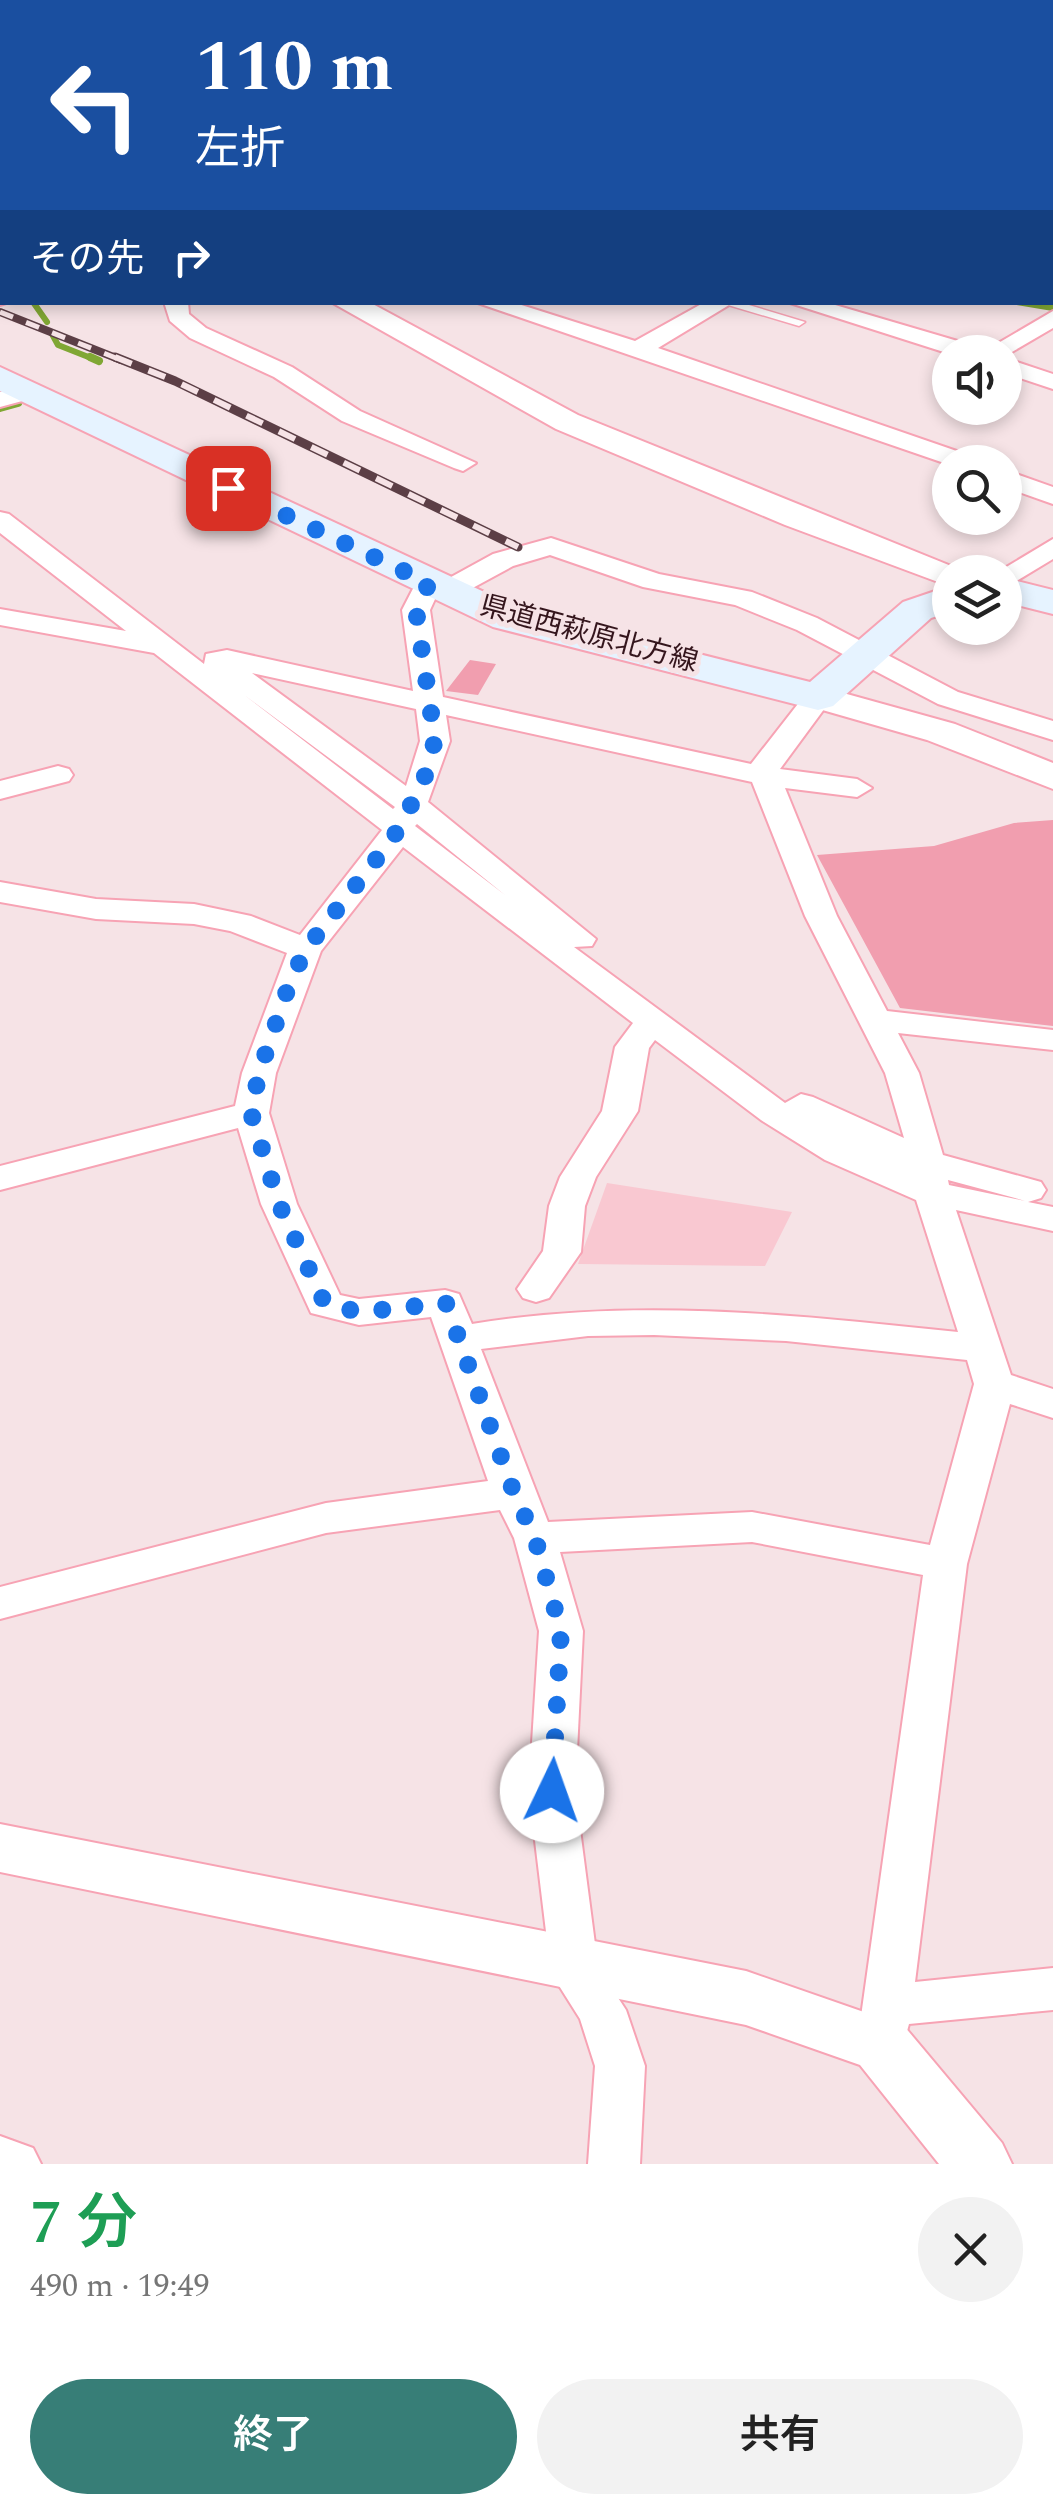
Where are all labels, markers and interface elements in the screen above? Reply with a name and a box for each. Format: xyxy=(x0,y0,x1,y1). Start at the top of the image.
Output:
text: 110 m xyxy=(195,15,393,121)
icon: left xyxy=(30,40,160,170)
text: 左折 xyxy=(195,115,285,184)
icon: right xyxy=(164,230,219,285)
text: その先 xyxy=(30,231,144,289)
map controls xyxy=(932,335,1022,645)
button: sound xyxy=(932,335,1022,425)
button: search xyxy=(932,445,1022,535)
pin xyxy=(186,446,271,531)
icon: arrive xyxy=(201,461,256,516)
button: layers xyxy=(932,555,1022,645)
street label: 県道西萩原北方線 xyxy=(475,584,703,684)
position arrow xyxy=(500,1739,604,1843)
text: 7 分 xyxy=(30,2178,137,2270)
button: close xyxy=(918,2197,1023,2302)
text: 490 m · 19:49 xyxy=(30,2262,210,2311)
button: 終了 xyxy=(30,2379,517,2494)
button: 共有 xyxy=(537,2379,1023,2494)

